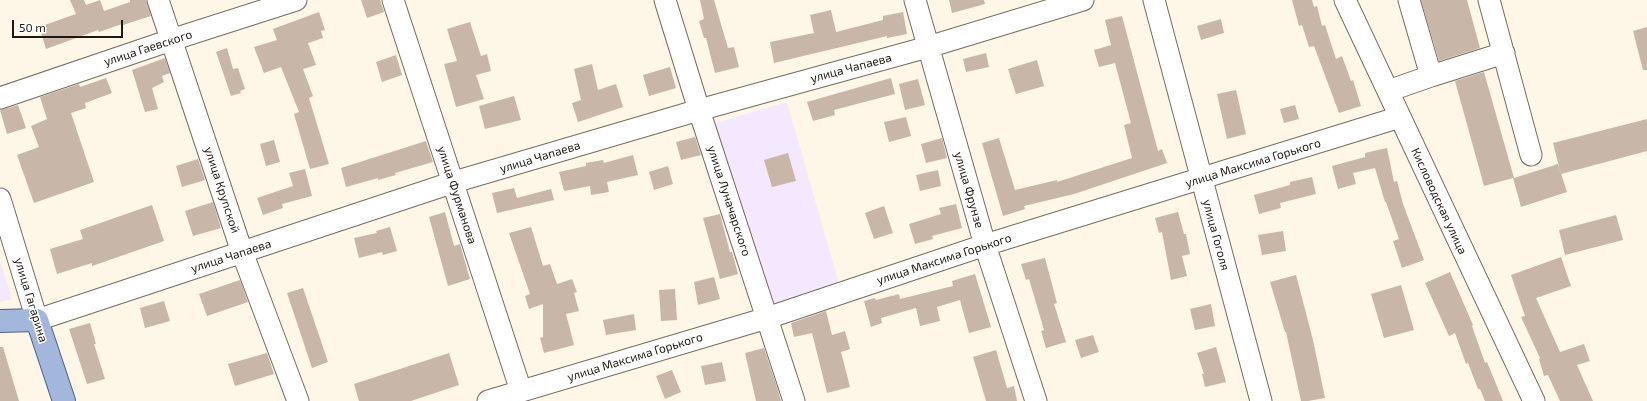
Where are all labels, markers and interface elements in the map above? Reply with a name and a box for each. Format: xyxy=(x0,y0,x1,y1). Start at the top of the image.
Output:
scale bar xyxy=(14,12,125,38)
text: 50 m xyxy=(19,20,46,34)
street label: улица Гаевского xyxy=(102,27,194,69)
street label: улица Чапаева xyxy=(809,50,893,86)
street label: улица Максима Горького xyxy=(1184,136,1322,190)
street label: улица Чапаева xyxy=(498,138,582,176)
street label: улица Фурманова xyxy=(434,144,480,246)
street label: улица Луначарского xyxy=(704,144,754,258)
street label: улица Крупской xyxy=(201,145,243,235)
street label: Кисловодская улица xyxy=(1408,146,1470,256)
street label: улица Фрунзе xyxy=(951,150,987,230)
street label: улица Гоголя xyxy=(1200,198,1232,272)
street label: улица Максима Горького xyxy=(875,230,1013,288)
street label: улица Чапаева xyxy=(189,236,273,276)
street label: улица Гагарина xyxy=(11,256,51,344)
street label: улица Максима Горького xyxy=(566,330,704,384)

